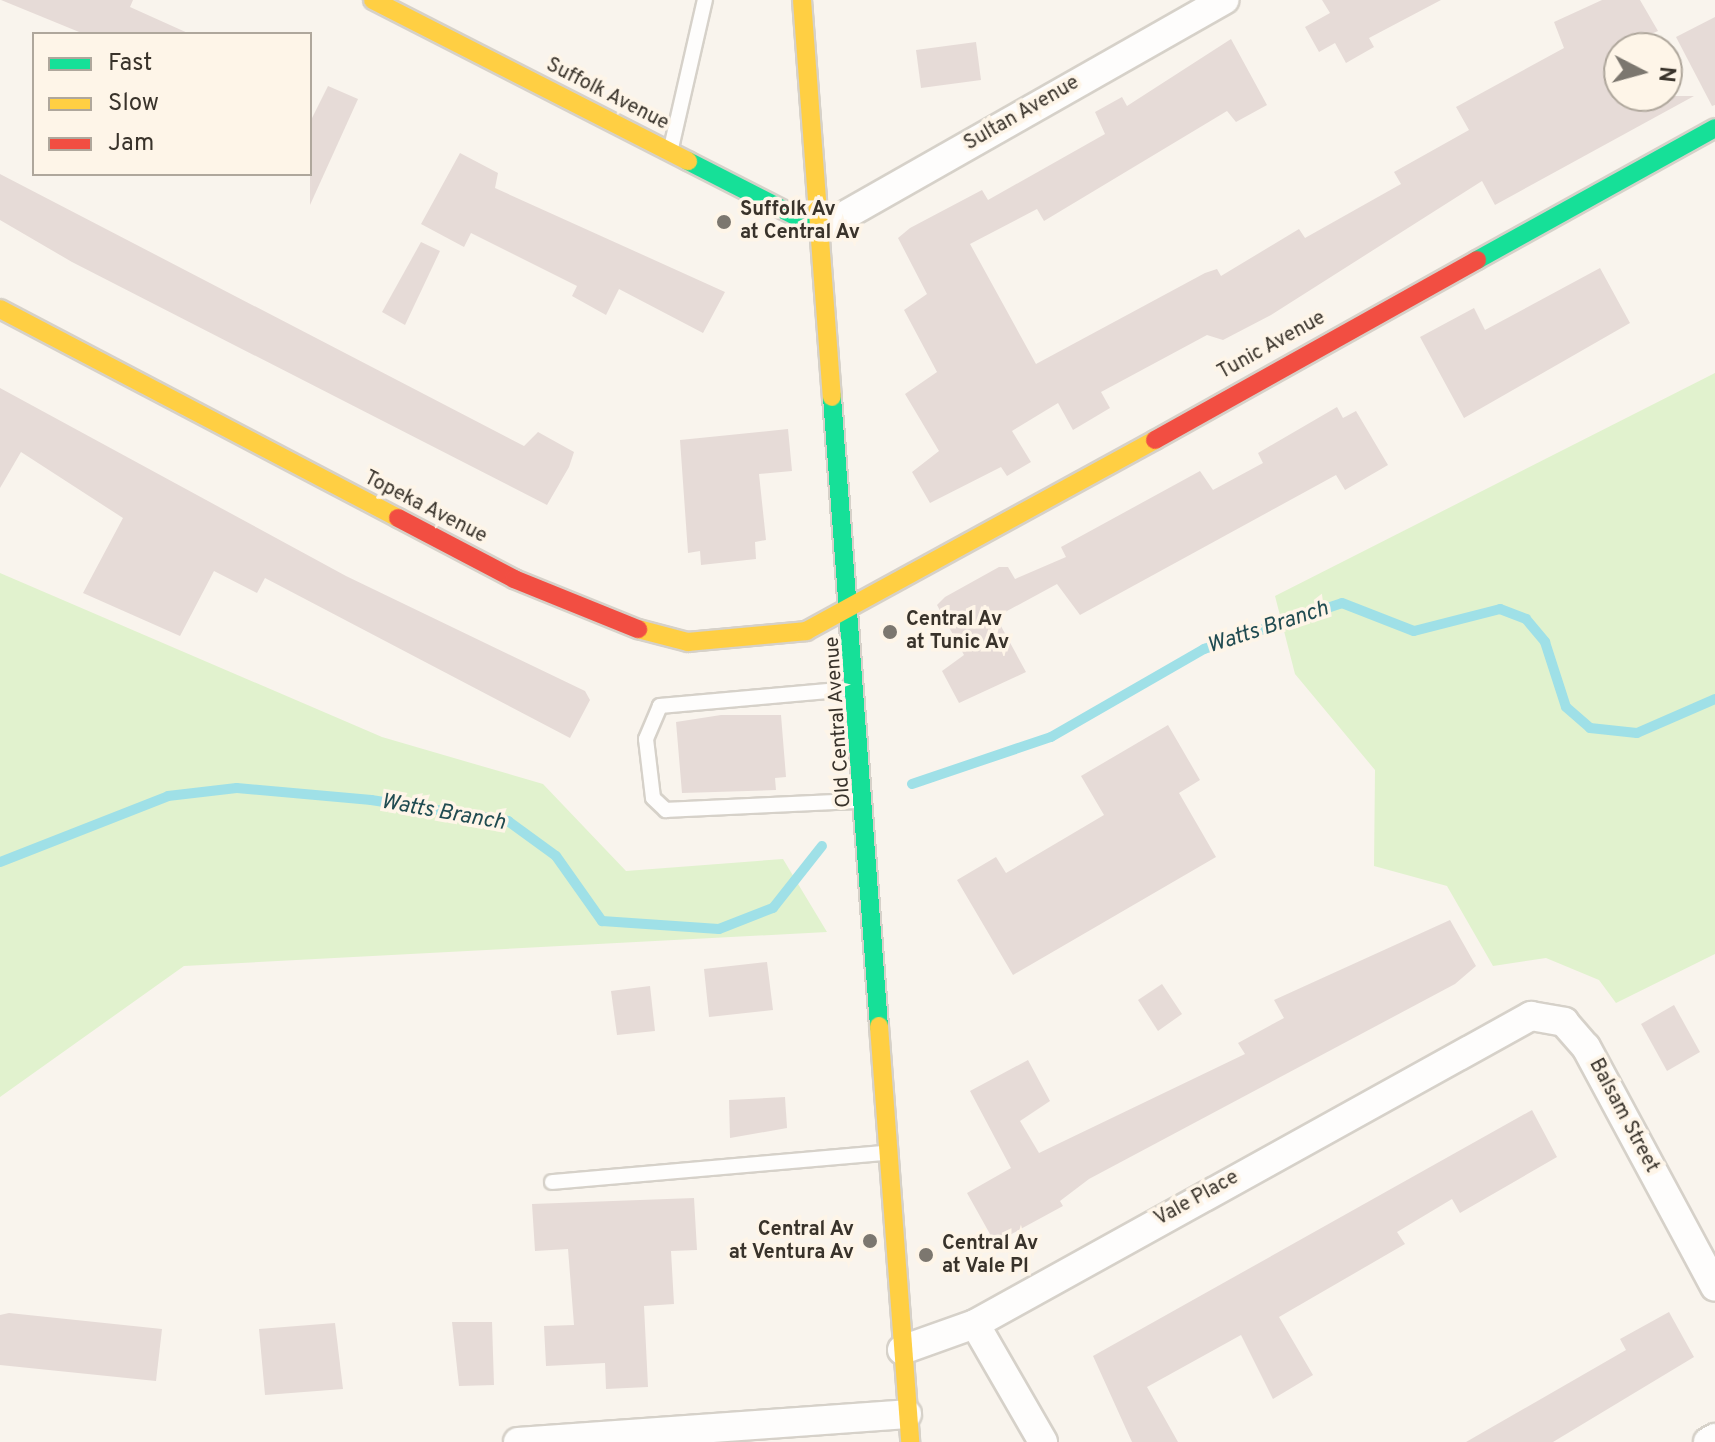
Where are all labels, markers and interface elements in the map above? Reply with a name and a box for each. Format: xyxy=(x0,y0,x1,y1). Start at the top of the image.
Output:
legend xyxy=(32,32,312,176)
north arrow xyxy=(1603,32,1683,112)
text: Fast xyxy=(108,49,152,79)
street label: Suffolk Avenue xyxy=(541,54,673,136)
text: N xyxy=(1651,65,1680,84)
street label: Sultan Avenue xyxy=(960,71,1084,157)
text: Slow xyxy=(108,89,159,119)
text: Jam xyxy=(108,129,154,159)
place label: Suffolk Av at Central Av xyxy=(740,198,861,245)
marker: Suffolk Av at Central Av xyxy=(715,213,733,231)
street label: Tunic Avenue xyxy=(1214,306,1330,386)
street label: Topeka Avenue xyxy=(359,467,491,549)
water label: Watts Branch xyxy=(1204,596,1332,660)
place label: Central Av at Tunic Av xyxy=(906,608,1010,655)
marker: Central Av at Tunic Av xyxy=(881,623,899,641)
street label: Old Central Avenue xyxy=(821,635,857,809)
water label: Watts Branch xyxy=(379,789,507,837)
street label: Balsam Street xyxy=(1583,1055,1663,1177)
street label: Vale Place xyxy=(1151,1166,1243,1232)
place label: Central Av at Ventura Av xyxy=(727,1218,854,1265)
marker: Central Av at Ventura Av xyxy=(861,1232,879,1250)
place label: Central Av at Vale Pl xyxy=(942,1232,1039,1279)
marker: Central Av at Vale Pl xyxy=(917,1246,935,1264)

